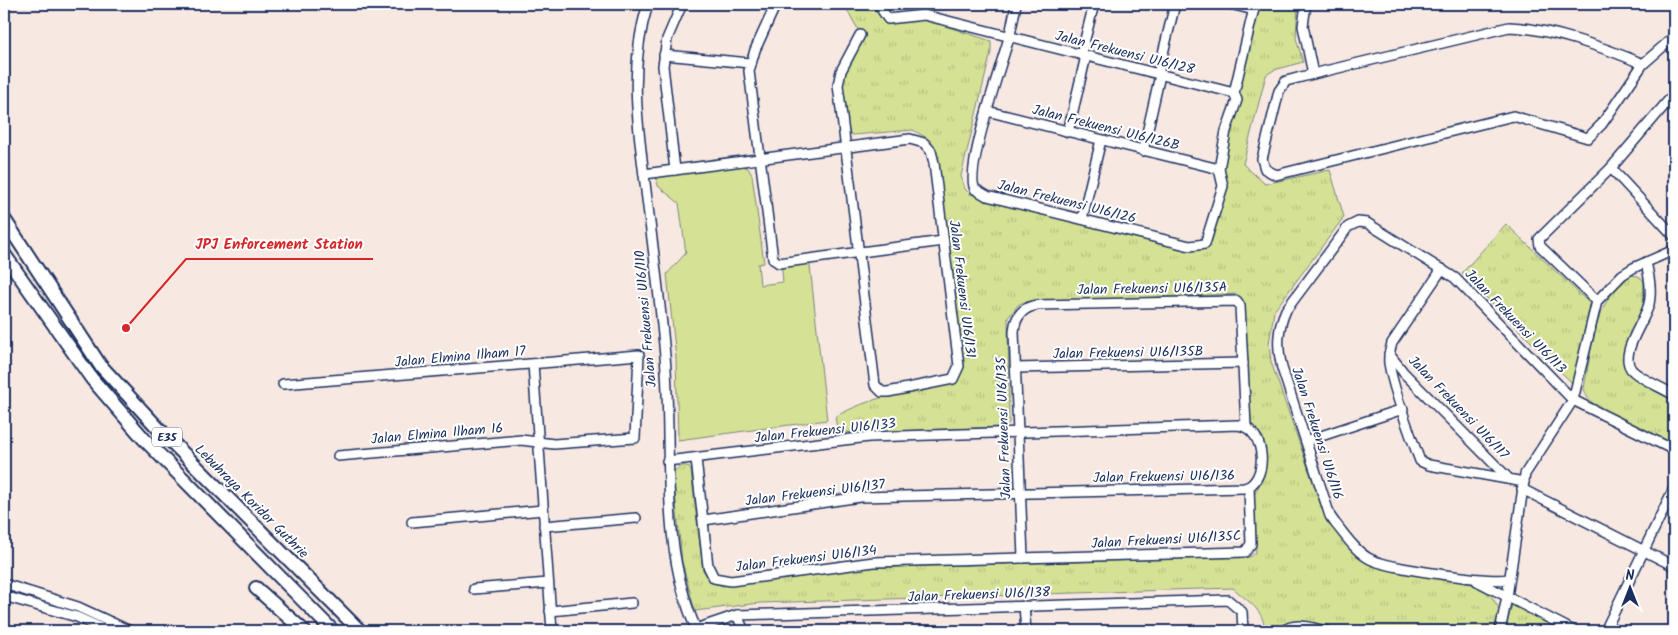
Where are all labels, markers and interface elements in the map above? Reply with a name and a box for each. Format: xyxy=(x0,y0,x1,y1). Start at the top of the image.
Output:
street label: Jalan Frekuensi U16/128 xyxy=(1053,25,1197,81)
street label: Jalan Frekuensi U16/126B xyxy=(1030,99,1182,157)
street label: Jalan Frekuensi U16/126 xyxy=(995,174,1138,230)
street label: Jalan Frekuensi U16/131 xyxy=(943,219,981,359)
callout: JPJ Enforcement Station xyxy=(186,229,373,259)
text: JPJ Enforcement Station xyxy=(195,233,363,257)
street label: Jalan Frekuensi U16/110 xyxy=(629,249,663,388)
street label: Jalan Frekuensi U16/113 xyxy=(1459,264,1571,379)
street label: Jalan Frekuensi U16/135A xyxy=(1077,277,1227,301)
street label: Jalan Elmina Ilham 17 xyxy=(394,340,527,374)
street label: Jalan Frekuensi U16/135B xyxy=(1052,341,1204,365)
street label: Jalan Frekuensi U16/117 xyxy=(1403,351,1514,465)
street label: Jalan Frekuensi U16/135 xyxy=(990,355,1017,499)
street label: Jalan Frekuensi U16/116 xyxy=(1285,364,1349,503)
street label: Jalan Frekuensi U16/133 xyxy=(753,413,897,449)
street label: Jalan Elmina Ilham 16 xyxy=(370,417,504,451)
road number: E35 xyxy=(152,428,182,447)
street label: Lebuhraya Koridor Guthrie xyxy=(189,439,314,564)
street label: Jalan Frekuensi U16/136 xyxy=(1093,465,1235,489)
street label: Jalan Frekuensi U16/137 xyxy=(744,473,887,512)
street label: Jalan Frekuensi U16/135C xyxy=(1090,525,1242,555)
street label: Jalan Frekuensi U16/134 xyxy=(734,539,878,579)
north arrow xyxy=(1606,562,1656,612)
text: N xyxy=(1626,565,1635,587)
street label: Jalan Frekuensi U16/138 xyxy=(907,581,1051,608)

